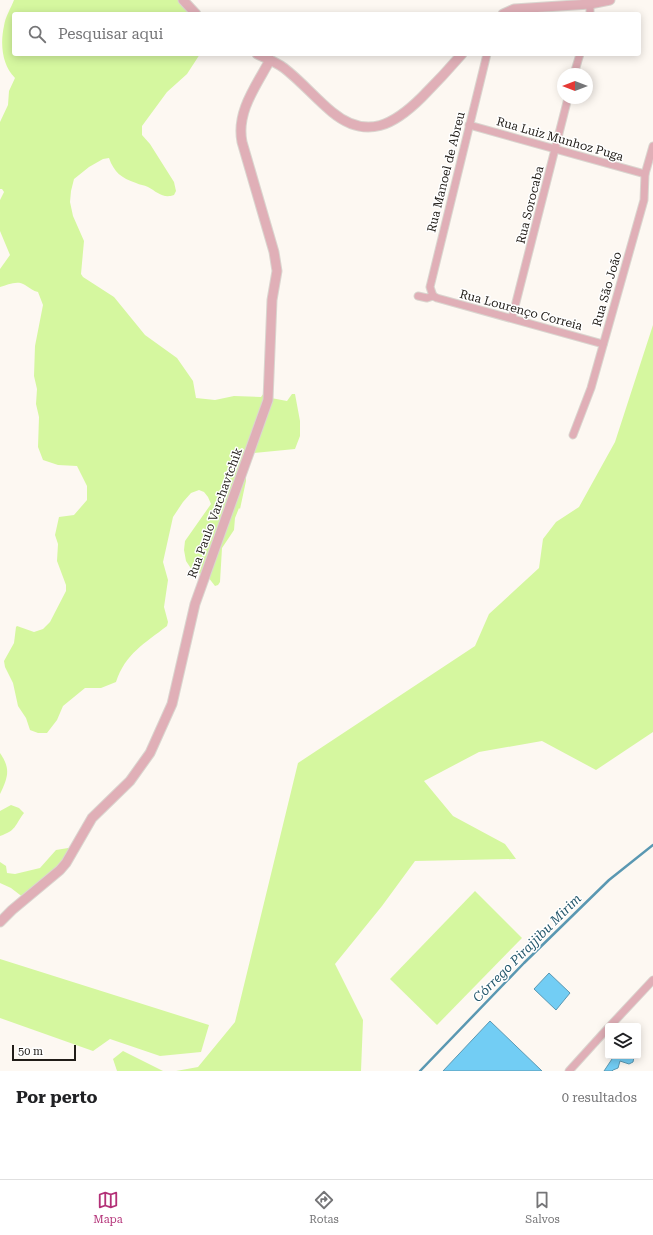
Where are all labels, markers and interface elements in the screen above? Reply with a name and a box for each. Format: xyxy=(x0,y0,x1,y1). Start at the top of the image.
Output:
search box xyxy=(12,12,641,56)
icon: search xyxy=(26,23,48,45)
text: Pesquisar aqui xyxy=(58,25,163,43)
north arrow xyxy=(557,68,593,104)
street label: Rua Manoel de Abreu xyxy=(424,110,468,234)
street label: Rua Luiz Munhoz Puga xyxy=(495,114,625,164)
street label: Rua Sorocaba xyxy=(514,164,547,245)
street label: Rua São João xyxy=(590,250,624,328)
street label: Rua Lourenço Correia xyxy=(458,287,584,333)
street label: Rua Paulo Varchavtchik xyxy=(185,446,245,580)
water label: Córrego Pirajjibu Mirim xyxy=(470,891,584,1005)
map controls xyxy=(605,1023,641,1059)
button: layers xyxy=(605,1023,641,1059)
scale bar xyxy=(12,1043,76,1062)
text: 50 m xyxy=(18,1045,43,1058)
text: Por perto xyxy=(16,1087,97,1107)
text: 0 resultados xyxy=(562,1090,637,1105)
tab: Mapa xyxy=(93,1189,123,1226)
tab: Rotas xyxy=(309,1189,339,1226)
tab: Salvos xyxy=(525,1189,560,1226)

